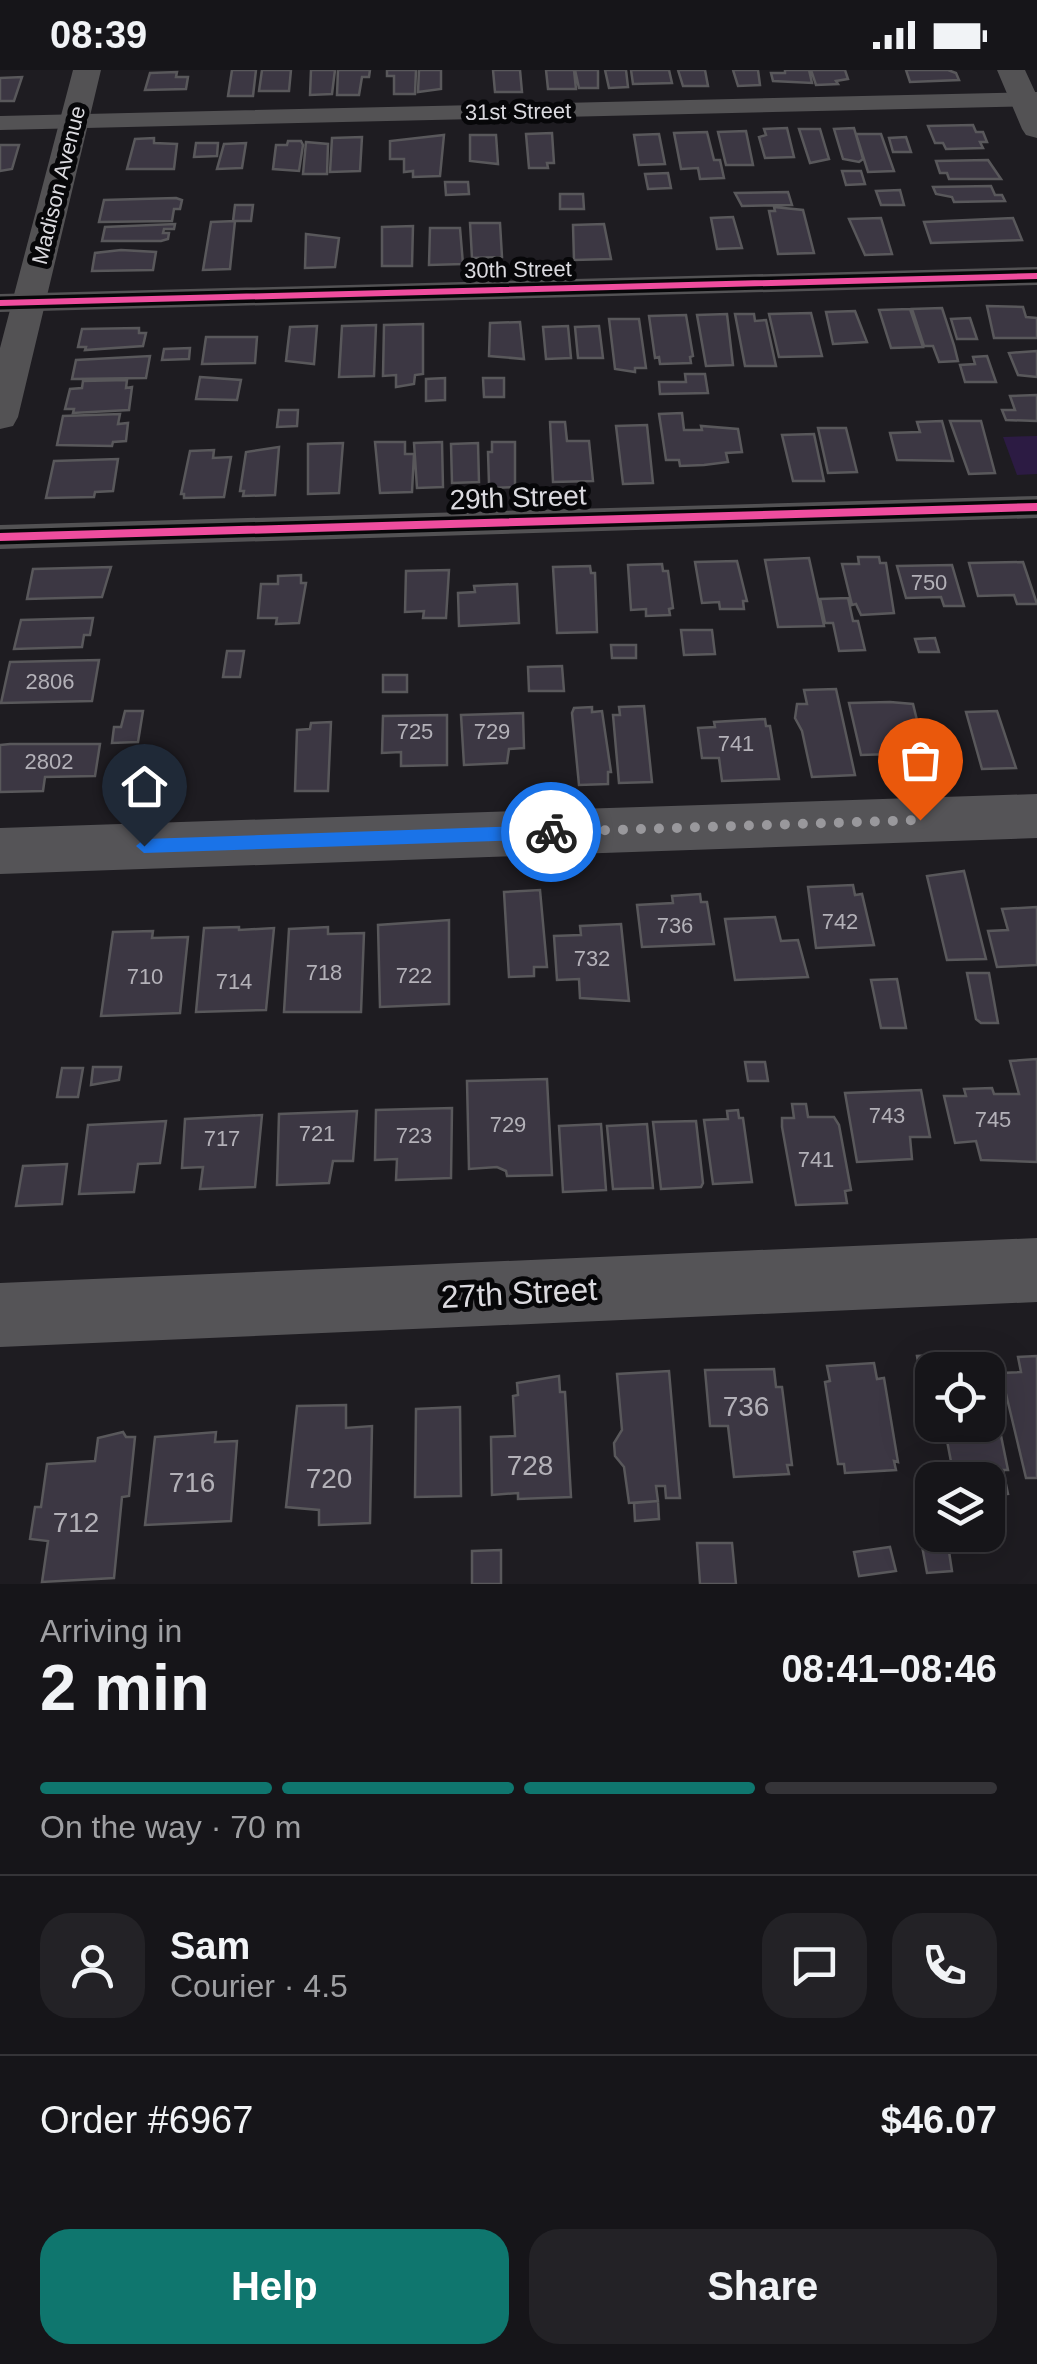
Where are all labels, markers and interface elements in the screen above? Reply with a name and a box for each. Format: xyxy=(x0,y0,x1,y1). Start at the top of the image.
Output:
text: 08:39 xyxy=(50,14,147,56)
street label: 31st Street xyxy=(465,98,571,125)
street label: Madison Avenue xyxy=(27,103,90,267)
street label: 30th Street xyxy=(464,256,572,283)
street label: 29th Street xyxy=(449,480,587,515)
house number: 750 xyxy=(911,570,947,595)
house number: 2806 xyxy=(26,669,74,694)
pin xyxy=(878,718,963,821)
house number: 725 xyxy=(397,719,433,744)
house number: 729 xyxy=(474,719,510,744)
house number: 741 xyxy=(718,731,754,756)
icon: bag xyxy=(893,733,948,788)
pin xyxy=(102,744,187,847)
house number: 2802 xyxy=(25,749,73,774)
icon: home xyxy=(117,759,172,814)
courier xyxy=(501,782,601,882)
icon: bike xyxy=(524,805,579,860)
house number: 742 xyxy=(822,909,858,934)
house number: 736 xyxy=(657,913,693,938)
house number: 732 xyxy=(574,946,610,971)
house number: 718 xyxy=(306,960,342,985)
house number: 722 xyxy=(396,963,432,988)
house number: 710 xyxy=(127,964,163,989)
house number: 714 xyxy=(216,969,252,994)
house number: 743 xyxy=(869,1103,905,1128)
house number: 745 xyxy=(975,1107,1011,1132)
house number: 729 xyxy=(490,1112,526,1137)
house number: 721 xyxy=(299,1121,335,1146)
house number: 723 xyxy=(396,1123,432,1148)
house number: 717 xyxy=(204,1126,240,1151)
house number: 741 xyxy=(798,1147,834,1172)
street label: 27th Street xyxy=(440,1271,598,1315)
map controls xyxy=(915,1352,1005,1552)
button: locate xyxy=(915,1352,1005,1442)
house number: 736 xyxy=(723,1391,769,1422)
house number: 728 xyxy=(507,1450,553,1481)
button: layers xyxy=(915,1462,1005,1552)
house number: 720 xyxy=(306,1463,352,1494)
house number: 716 xyxy=(169,1467,215,1498)
house number: 712 xyxy=(53,1507,99,1538)
text: Arriving in xyxy=(40,1613,182,1649)
text: 08:41–08:46 xyxy=(781,1648,997,1690)
text: 2 min xyxy=(40,1651,210,1724)
text: On the way · 70 m xyxy=(40,1809,301,1845)
button: person xyxy=(40,1913,145,2018)
button: chat xyxy=(762,1913,867,2018)
button: phone xyxy=(892,1913,997,2018)
text: Sam xyxy=(170,1925,250,1967)
text: Courier · 4.5 xyxy=(170,1968,348,2004)
text: Order #6967 xyxy=(40,2099,253,2141)
text: $46.07 xyxy=(881,2099,997,2141)
button: Help xyxy=(40,2229,509,2344)
button: Share xyxy=(529,2229,997,2344)

